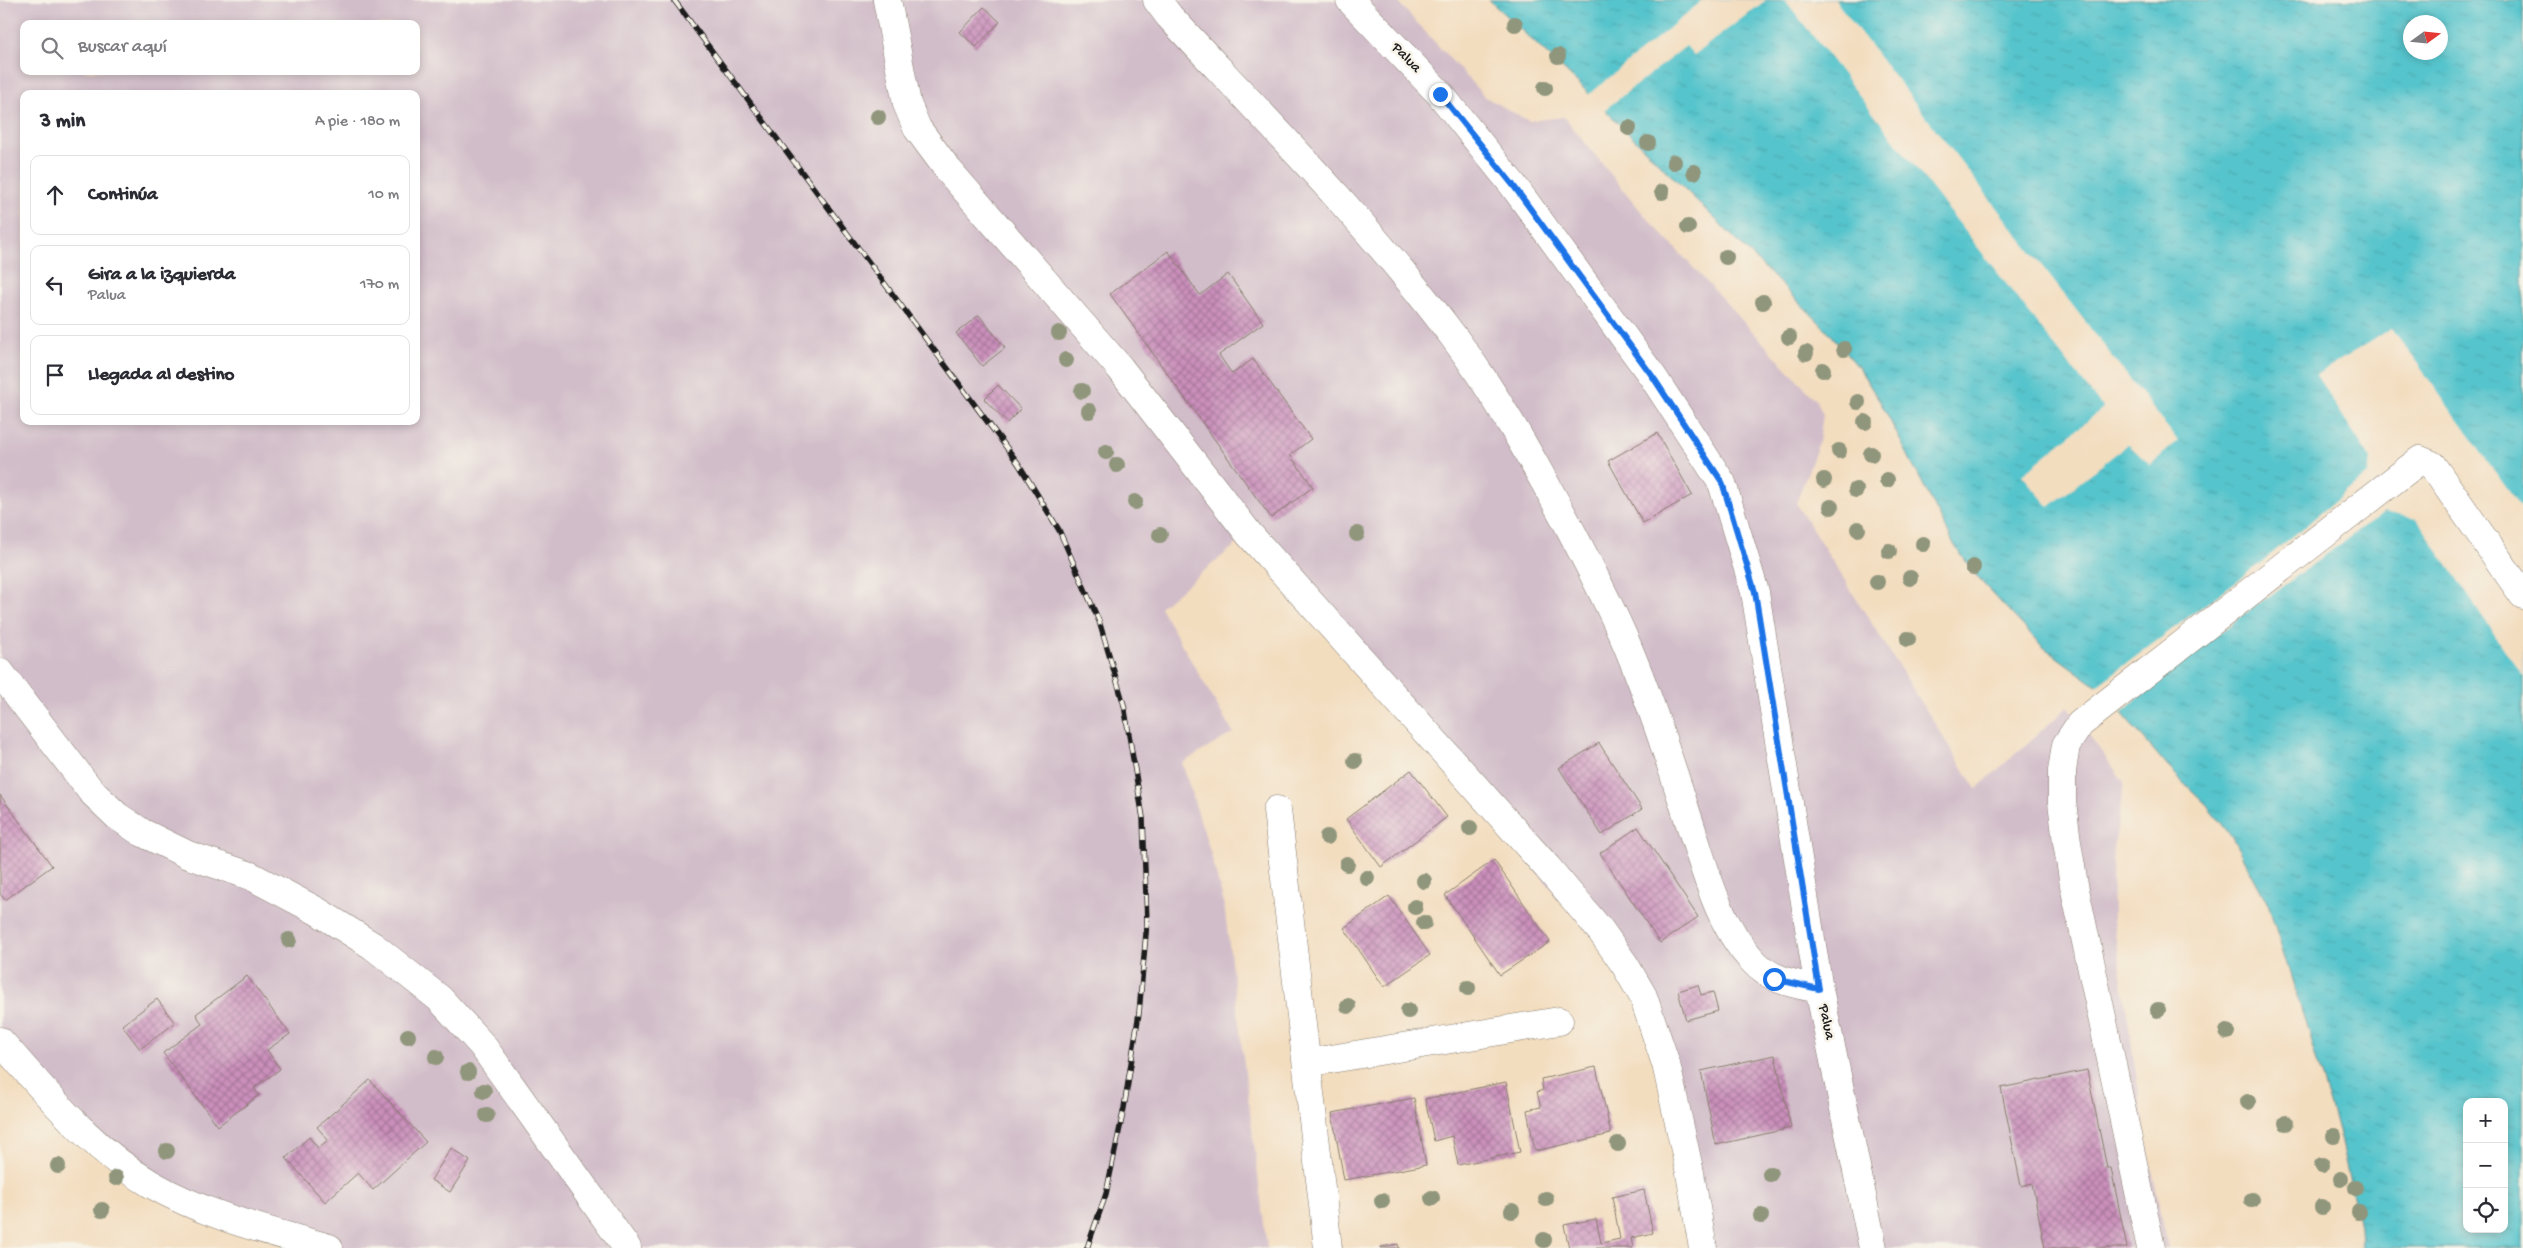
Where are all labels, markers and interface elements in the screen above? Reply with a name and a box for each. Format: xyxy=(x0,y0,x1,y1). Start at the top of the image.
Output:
north arrow xyxy=(2403,15,2448,60)
search box xyxy=(20,20,420,75)
icon: search xyxy=(38,34,66,62)
text: Buscar aquí xyxy=(78,36,167,59)
street label: Palua xyxy=(1387,38,1425,77)
route end xyxy=(1429,83,1452,106)
text: 3 min xyxy=(40,110,85,135)
text: A pie · 180 m xyxy=(315,113,400,132)
icon: ahead xyxy=(41,181,69,209)
text: Continúa xyxy=(88,184,158,207)
text: 10 m xyxy=(368,186,399,205)
text: Gira a la izquierda xyxy=(88,264,235,287)
icon: left xyxy=(41,271,69,299)
text: 170 m xyxy=(360,276,399,295)
text: Palua xyxy=(88,287,126,306)
icon: arrive xyxy=(41,361,69,389)
text: Llegada al destino xyxy=(88,364,234,387)
route start xyxy=(1763,968,1786,991)
street label: Palua xyxy=(1813,1002,1839,1042)
map controls xyxy=(2463,1098,2508,1233)
button: + xyxy=(2463,1098,2508,1143)
button: − xyxy=(2463,1143,2508,1188)
button: locate xyxy=(2463,1188,2508,1233)

